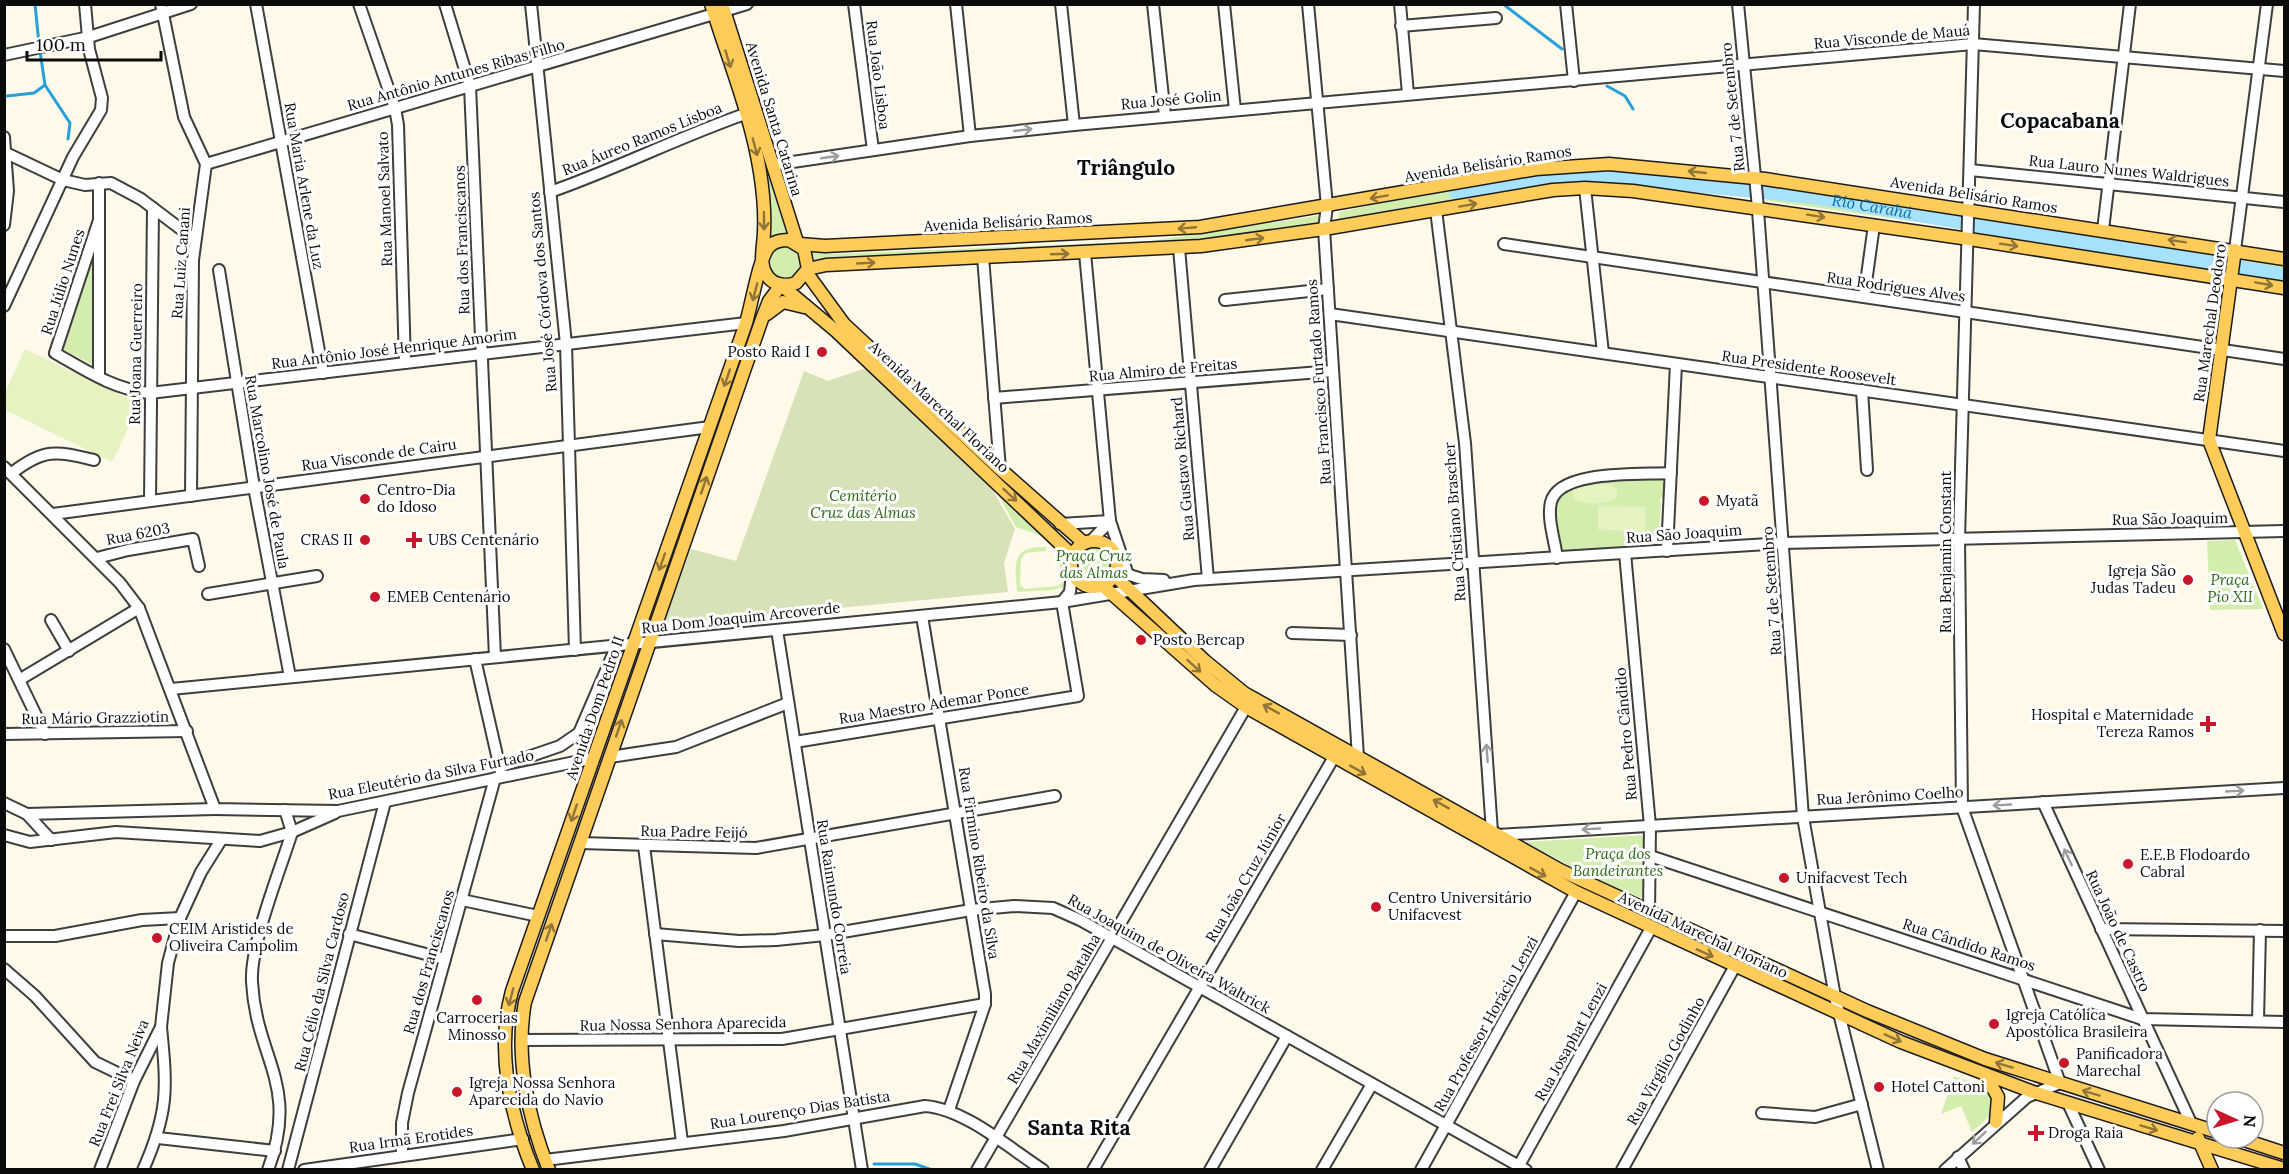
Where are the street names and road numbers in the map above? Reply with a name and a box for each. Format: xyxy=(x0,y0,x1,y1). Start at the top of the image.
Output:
street label: Rua João Lisboa xyxy=(862,19,895,131)
street label: Rua Visconde de Mauá xyxy=(1813,20,1971,53)
street label: Rua Antônio Antunes Ribas Filho xyxy=(345,34,567,115)
street label: Avenida Santa Catarina xyxy=(742,38,807,199)
street label: Rua 7 de Setembro xyxy=(1716,41,1749,173)
street label: Rua José Golin xyxy=(1120,86,1222,113)
street label: Rua Áureo Ramos Lisboa xyxy=(559,98,725,179)
street label: Rua Maria Arlene da Luz xyxy=(280,101,329,271)
street label: Rua Manoel Salvato xyxy=(373,131,396,267)
street label: Avenida Belisário Ramos xyxy=(1402,141,1573,186)
street label: Rua Lauro Nunes Waldrigues xyxy=(2028,151,2230,190)
street label: Rua dos Franciscanos xyxy=(449,165,474,315)
street label: Avenida Belisário Ramos xyxy=(1888,172,2059,217)
street label: Rua José Córdova dos Santos xyxy=(524,191,561,393)
street label: Rua Luiz Canani xyxy=(167,206,194,319)
street label: Avenida Belisário Ramos xyxy=(922,208,1093,235)
street label: Rua Júlio Nunes xyxy=(36,226,89,337)
street label: Rua Marechal Deodoro xyxy=(2189,242,2230,403)
street label: Rua Rodrigues Alves xyxy=(1825,267,1967,306)
street label: Rua Francisco Furtado Ramos xyxy=(1302,278,1335,486)
street label: Rua Joana Guerreiro xyxy=(125,283,146,425)
street label: Rua Antônio José Henrique Amorim xyxy=(270,324,518,373)
street label: Avenida Marechal Floriano xyxy=(865,336,1014,477)
street label: Rua Presidente Roosevelt xyxy=(1721,346,1898,389)
street label: Rua Almiro de Freitas xyxy=(1088,354,1238,385)
street label: Rua Marcolino José de Paula xyxy=(241,373,294,571)
street label: Rua Gustavo Richard xyxy=(1167,396,1198,542)
street label: Rua Visconde de Cairu xyxy=(300,434,458,475)
street label: Rua Cristiano Brascher xyxy=(1439,441,1470,602)
street label: Rua Benjamin Constant xyxy=(1936,471,1955,633)
street label: Rua São Joaquim xyxy=(2112,508,2228,529)
street label: Rua 6203 xyxy=(104,518,171,549)
street label: Rua São Joaquim xyxy=(1625,520,1743,547)
street label: Rua 7 de Setembro xyxy=(1757,525,1786,656)
street label: Rua Dom Joaquim Arcoverde xyxy=(641,598,841,637)
street label: Avenida Dom Pedro II xyxy=(561,633,628,783)
street label: Rua Pedro Cândido xyxy=(1610,667,1641,801)
street label: Rua Maestro Ademar Ponce xyxy=(837,679,1030,728)
street label: Rua Mário Grazziotin xyxy=(21,707,169,728)
street label: Rua Eleutério da Silva Furtado xyxy=(326,745,536,804)
street label: Rua Firmino Ribeiro da Silva xyxy=(955,765,1004,961)
street label: Rua Jerônimo Coelho xyxy=(1816,782,1964,809)
street label: Rua João Cruz Júnior xyxy=(1201,810,1290,946)
street label: Rua Raimundo Correia xyxy=(813,818,856,976)
street label: Rua Padre Feijó xyxy=(640,821,748,842)
street label: Rua João de Castro xyxy=(2082,867,2155,995)
street label: Avenida Marechal Floriano xyxy=(1615,886,1791,982)
street label: Rua dos Franciscanos xyxy=(399,887,458,1036)
street label: Rua Célio da Silva Cardoso xyxy=(290,890,353,1074)
street label: Rua Joaquim de Oliveira Waltrick xyxy=(1064,890,1274,1017)
street label: Rua Cândido Ramos xyxy=(1900,914,2038,975)
street label: Rua Maximiliano Batalha xyxy=(1003,930,1105,1087)
street label: Rua Professor Horácio Lenzi xyxy=(1429,933,1542,1115)
street label: Rua Josaphat Lenzi xyxy=(1530,979,1611,1104)
street label: Rua Virgílio Godinho xyxy=(1622,993,1709,1129)
street label: Rua Nossa Senhora Aparecida xyxy=(579,1012,787,1035)
street label: Rua Frei Silva Neiva xyxy=(84,1016,153,1149)
street label: Rua Lourenço Dias Batista xyxy=(708,1086,892,1133)
street label: Rua Irmã Erotides xyxy=(348,1120,474,1157)

